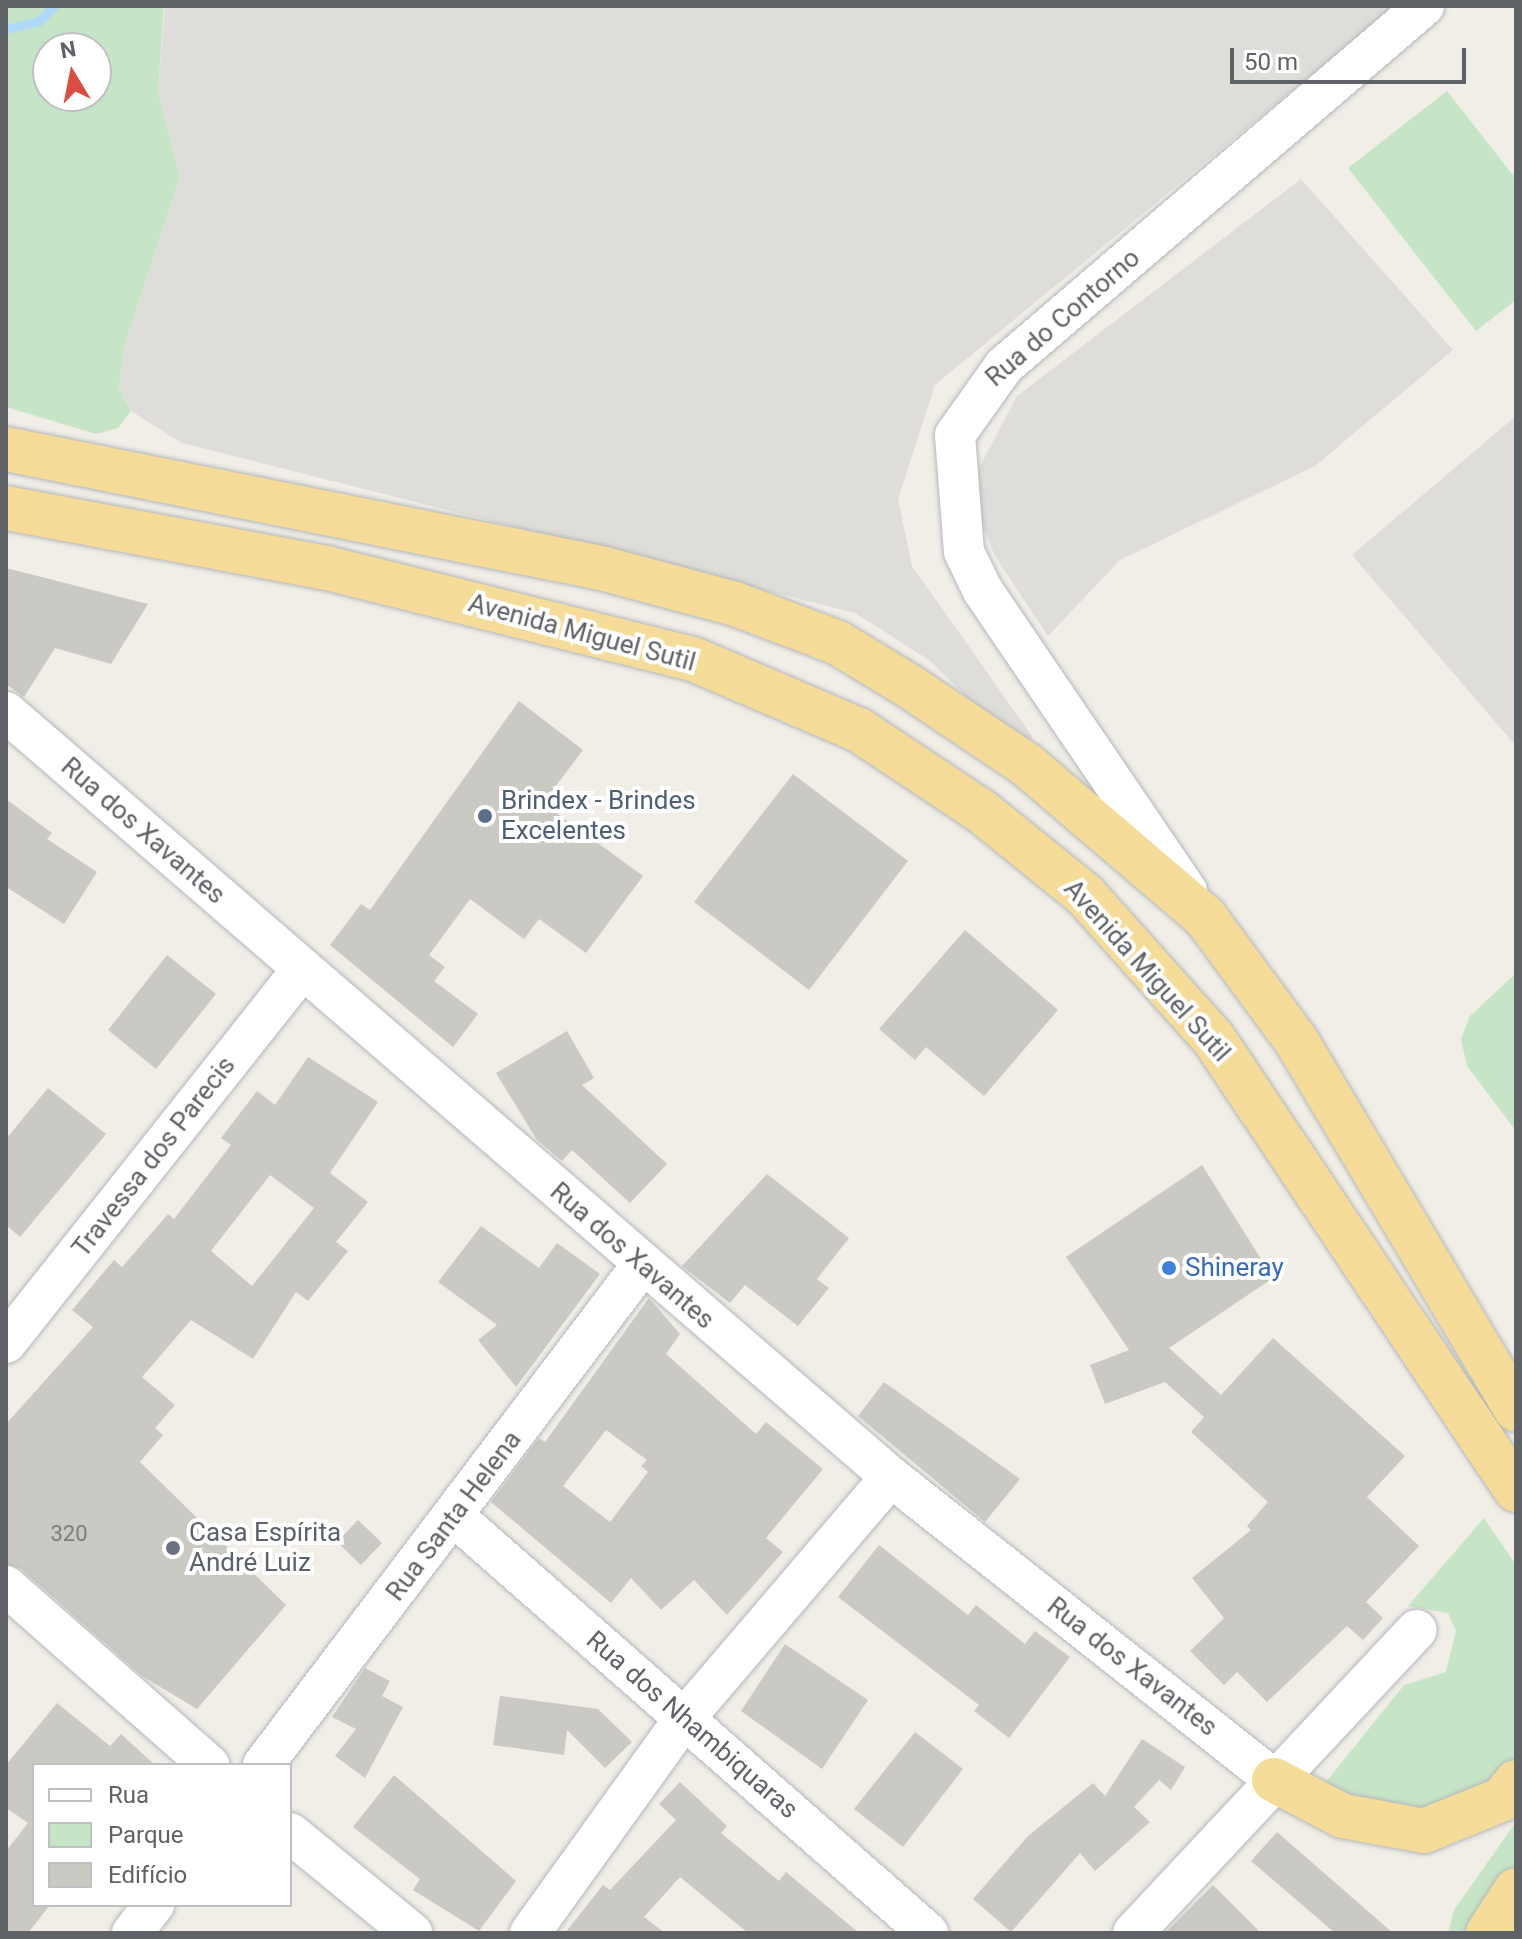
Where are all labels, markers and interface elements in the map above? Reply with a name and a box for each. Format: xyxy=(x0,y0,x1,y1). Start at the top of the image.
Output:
north arrow xyxy=(32,32,112,112)
scale bar xyxy=(1234,32,1470,82)
text: N xyxy=(58,36,78,64)
text: 50 m xyxy=(1244,48,1298,76)
street label: Rua do Contorno xyxy=(980,243,1146,393)
street label: Avenida Miguel Sutil xyxy=(465,588,699,678)
street label: Rua dos Xavantes xyxy=(55,751,231,911)
place label: Brindex - Brindes Excelentes xyxy=(501,785,696,846)
marker: Brindex - Brindes Excelentes xyxy=(476,807,494,825)
street label: Avenida Miguel Sutil xyxy=(1057,874,1237,1068)
street label: Travessa dos Parecis xyxy=(66,1050,242,1264)
street label: Rua dos Xavantes xyxy=(544,1176,720,1336)
place label: Shineray xyxy=(1185,1252,1284,1284)
marker: Shineray xyxy=(1160,1259,1178,1277)
street label: Rua Santa Helena xyxy=(380,1425,528,1607)
place label: Casa Espírita André Luiz xyxy=(189,1517,341,1578)
house number: 320 xyxy=(50,1521,88,1547)
marker: Casa Espírita André Luiz xyxy=(164,1539,182,1557)
street label: Rua dos Xavantes xyxy=(1041,1591,1223,1743)
street label: Rua dos Nhambiquaras xyxy=(580,1625,804,1825)
legend xyxy=(32,1763,292,1907)
text: Rua xyxy=(108,1781,149,1809)
text: Parque xyxy=(108,1821,184,1849)
text: Edifício xyxy=(108,1861,187,1889)

